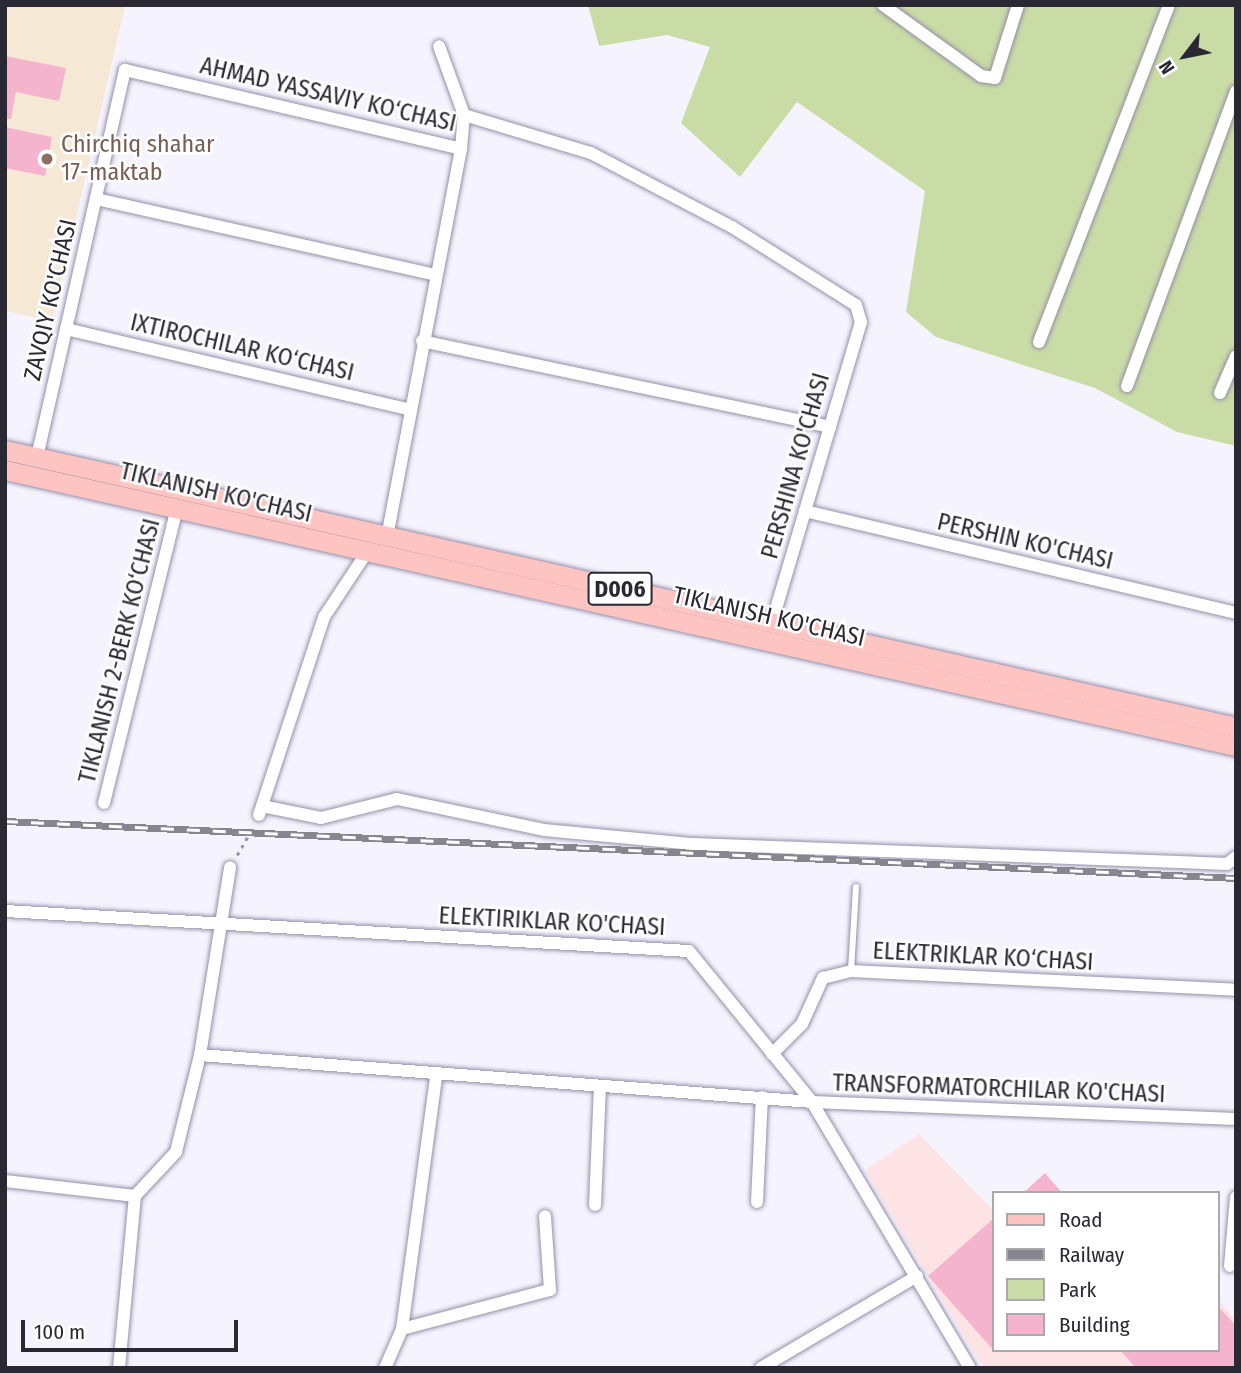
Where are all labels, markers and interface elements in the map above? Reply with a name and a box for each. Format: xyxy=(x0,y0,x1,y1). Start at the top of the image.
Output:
north arrow xyxy=(1150,21,1220,91)
street label: AHMAD YASSAVIY KO‘CHASI xyxy=(197,52,459,138)
text: N xyxy=(1154,56,1180,78)
place label: Chirchiq shahar 17-maktab xyxy=(61,131,214,187)
marker: Chirchiq shahar 17-maktab xyxy=(39,151,55,167)
street label: ZAVQIY KO'CHASI xyxy=(18,217,84,383)
street label: IXTIROCHILAR KO‘CHASI xyxy=(127,308,357,388)
street label: PERSHINA KO'CHASI xyxy=(756,370,836,562)
street label: TIKLANISH KO'CHASI xyxy=(117,457,315,529)
street label: PERSHIN KO'CHASI xyxy=(934,508,1116,576)
street label: TIKLANISH 2-BERK KO‘CHASI xyxy=(73,516,167,786)
road number: D006 xyxy=(587,569,653,608)
street label: TIKLANISH KO'CHASI xyxy=(670,581,868,653)
street label: ELEKTIRIKLAR KO'CHASI xyxy=(438,902,666,942)
street label: ELEKTRIKLAR KO‘CHASI xyxy=(872,937,1094,977)
street label: TRANSFORMATORCHILAR KO'CHASI xyxy=(832,1069,1166,1109)
legend xyxy=(992,1191,1220,1352)
text: Road xyxy=(1059,1207,1103,1233)
text: Railway xyxy=(1059,1242,1124,1268)
text: Park xyxy=(1059,1277,1096,1303)
scale bar xyxy=(24,1306,242,1350)
text: Building xyxy=(1059,1312,1130,1338)
text: 100 m xyxy=(34,1319,85,1345)

